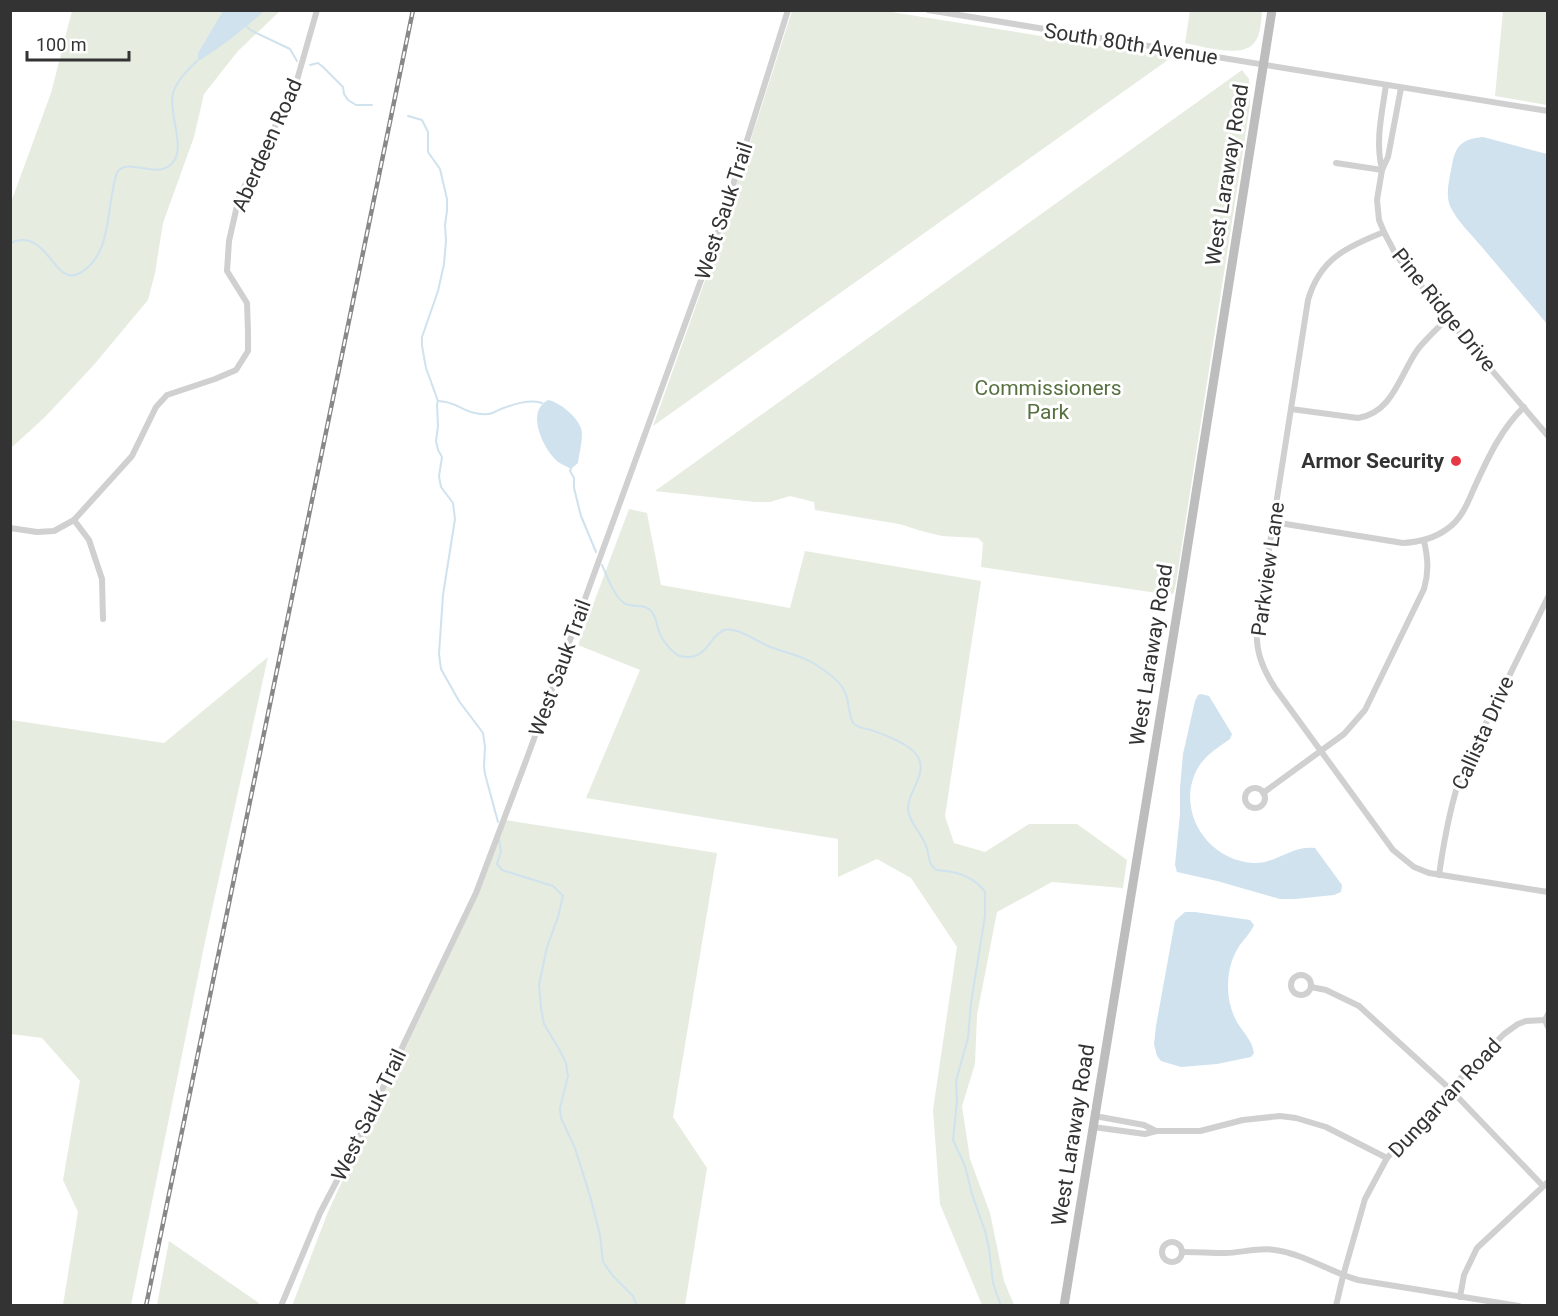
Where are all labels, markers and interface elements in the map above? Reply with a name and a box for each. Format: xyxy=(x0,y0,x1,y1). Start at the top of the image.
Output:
street label: South 80th Avenue xyxy=(1042,18,1220,70)
scale bar xyxy=(27,24,129,62)
text: 100 m xyxy=(36,34,87,55)
street label: Aberdeen Road xyxy=(227,75,307,215)
street label: West Laraway Road xyxy=(1201,82,1253,268)
street label: West Sauk Trail xyxy=(690,139,758,283)
street label: Pine Ridge Drive xyxy=(1387,244,1501,376)
park label: Commissioners Park xyxy=(974,376,1122,424)
place label: Armor Security xyxy=(1301,449,1444,473)
marker: Armor Security xyxy=(1449,454,1463,468)
street label: Parkview Lane xyxy=(1247,500,1289,638)
street label: West Laraway Road xyxy=(1125,562,1177,748)
street label: West Sauk Trail xyxy=(524,597,596,739)
street label: Callista Drive xyxy=(1447,672,1519,794)
street label: Dungarvan Road xyxy=(1384,1034,1506,1162)
street label: West Laraway Road xyxy=(1047,1042,1099,1228)
street label: West Sauk Trail xyxy=(327,1045,411,1185)

